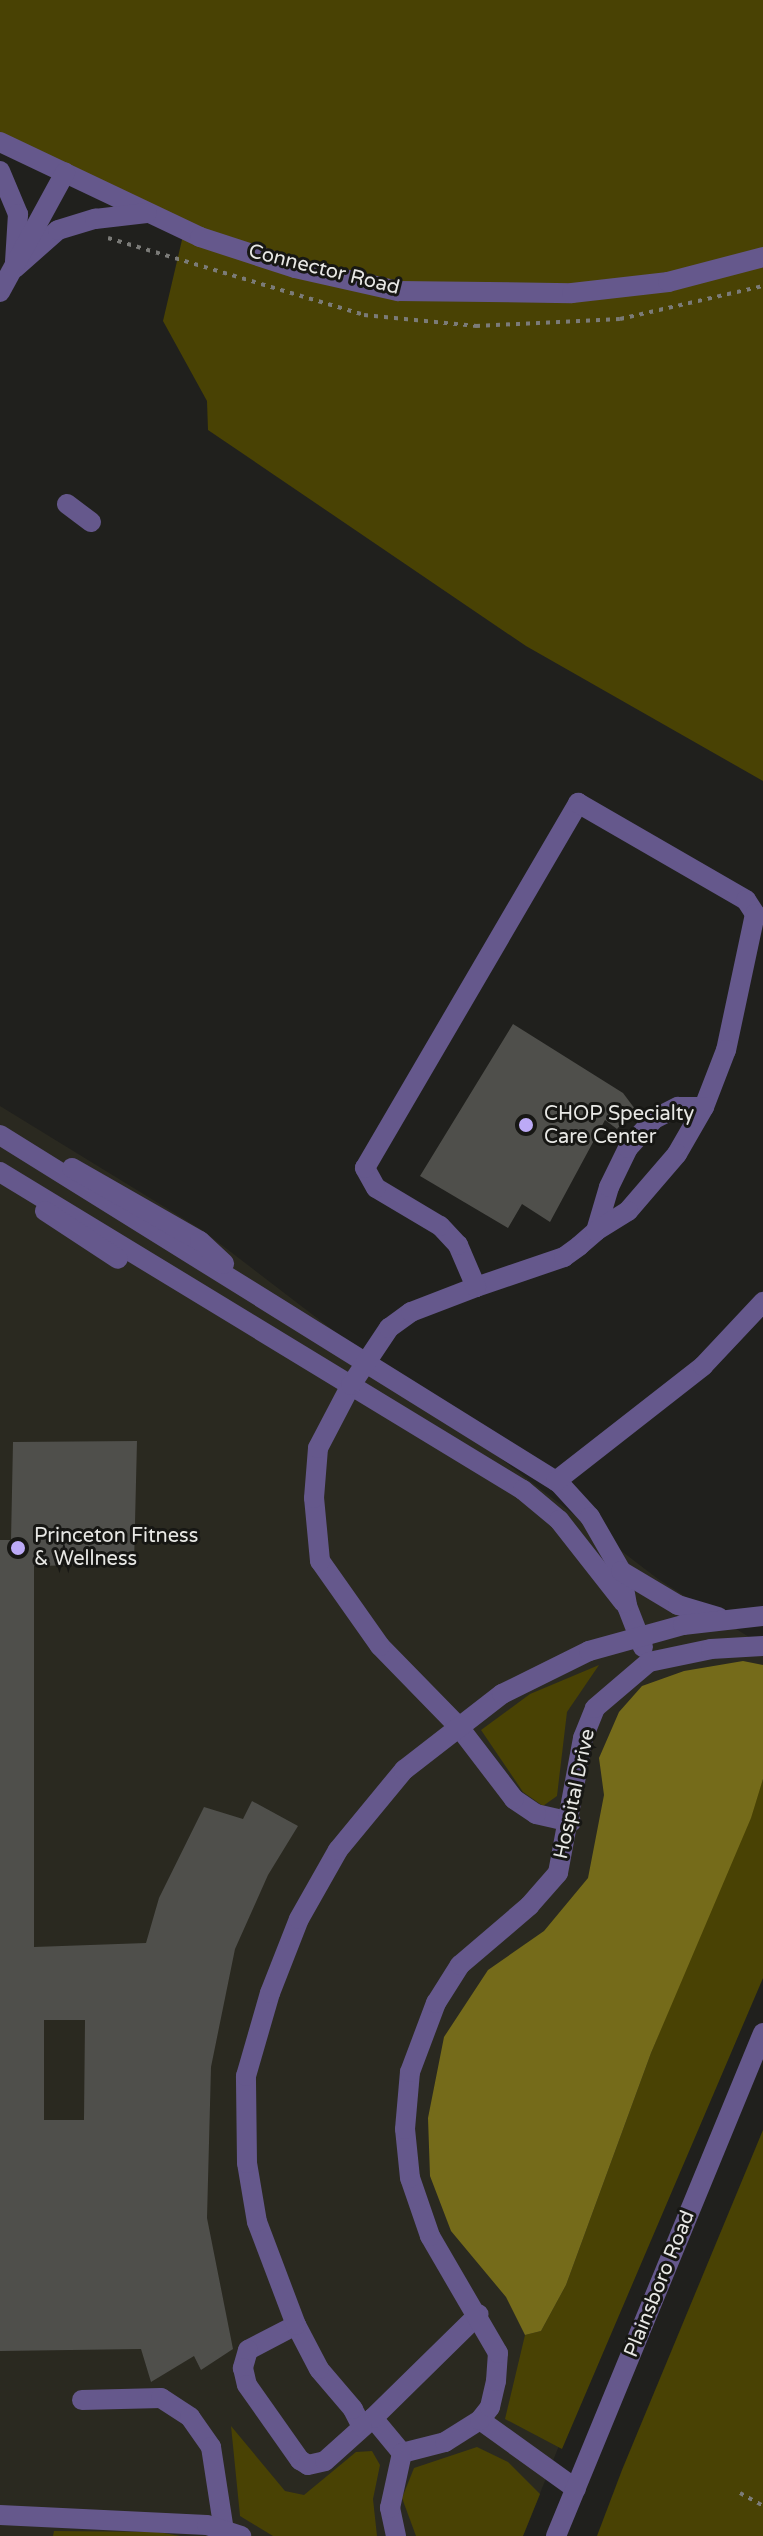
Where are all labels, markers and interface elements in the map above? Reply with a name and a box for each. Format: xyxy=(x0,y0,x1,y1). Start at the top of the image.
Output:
street label: Connector Road xyxy=(246,240,402,300)
place label: CHOP Specialty Care Center xyxy=(544,1102,694,1149)
marker: CHOP Specialty Care Center xyxy=(515,1114,537,1136)
place label: Princeton Fitness & Wellness xyxy=(34,1524,198,1571)
marker: Princeton Fitness & Wellness xyxy=(9,1539,27,1557)
street label: Hospital Drive xyxy=(549,1727,601,1861)
street label: Plainsboro Road xyxy=(620,2207,700,2361)

